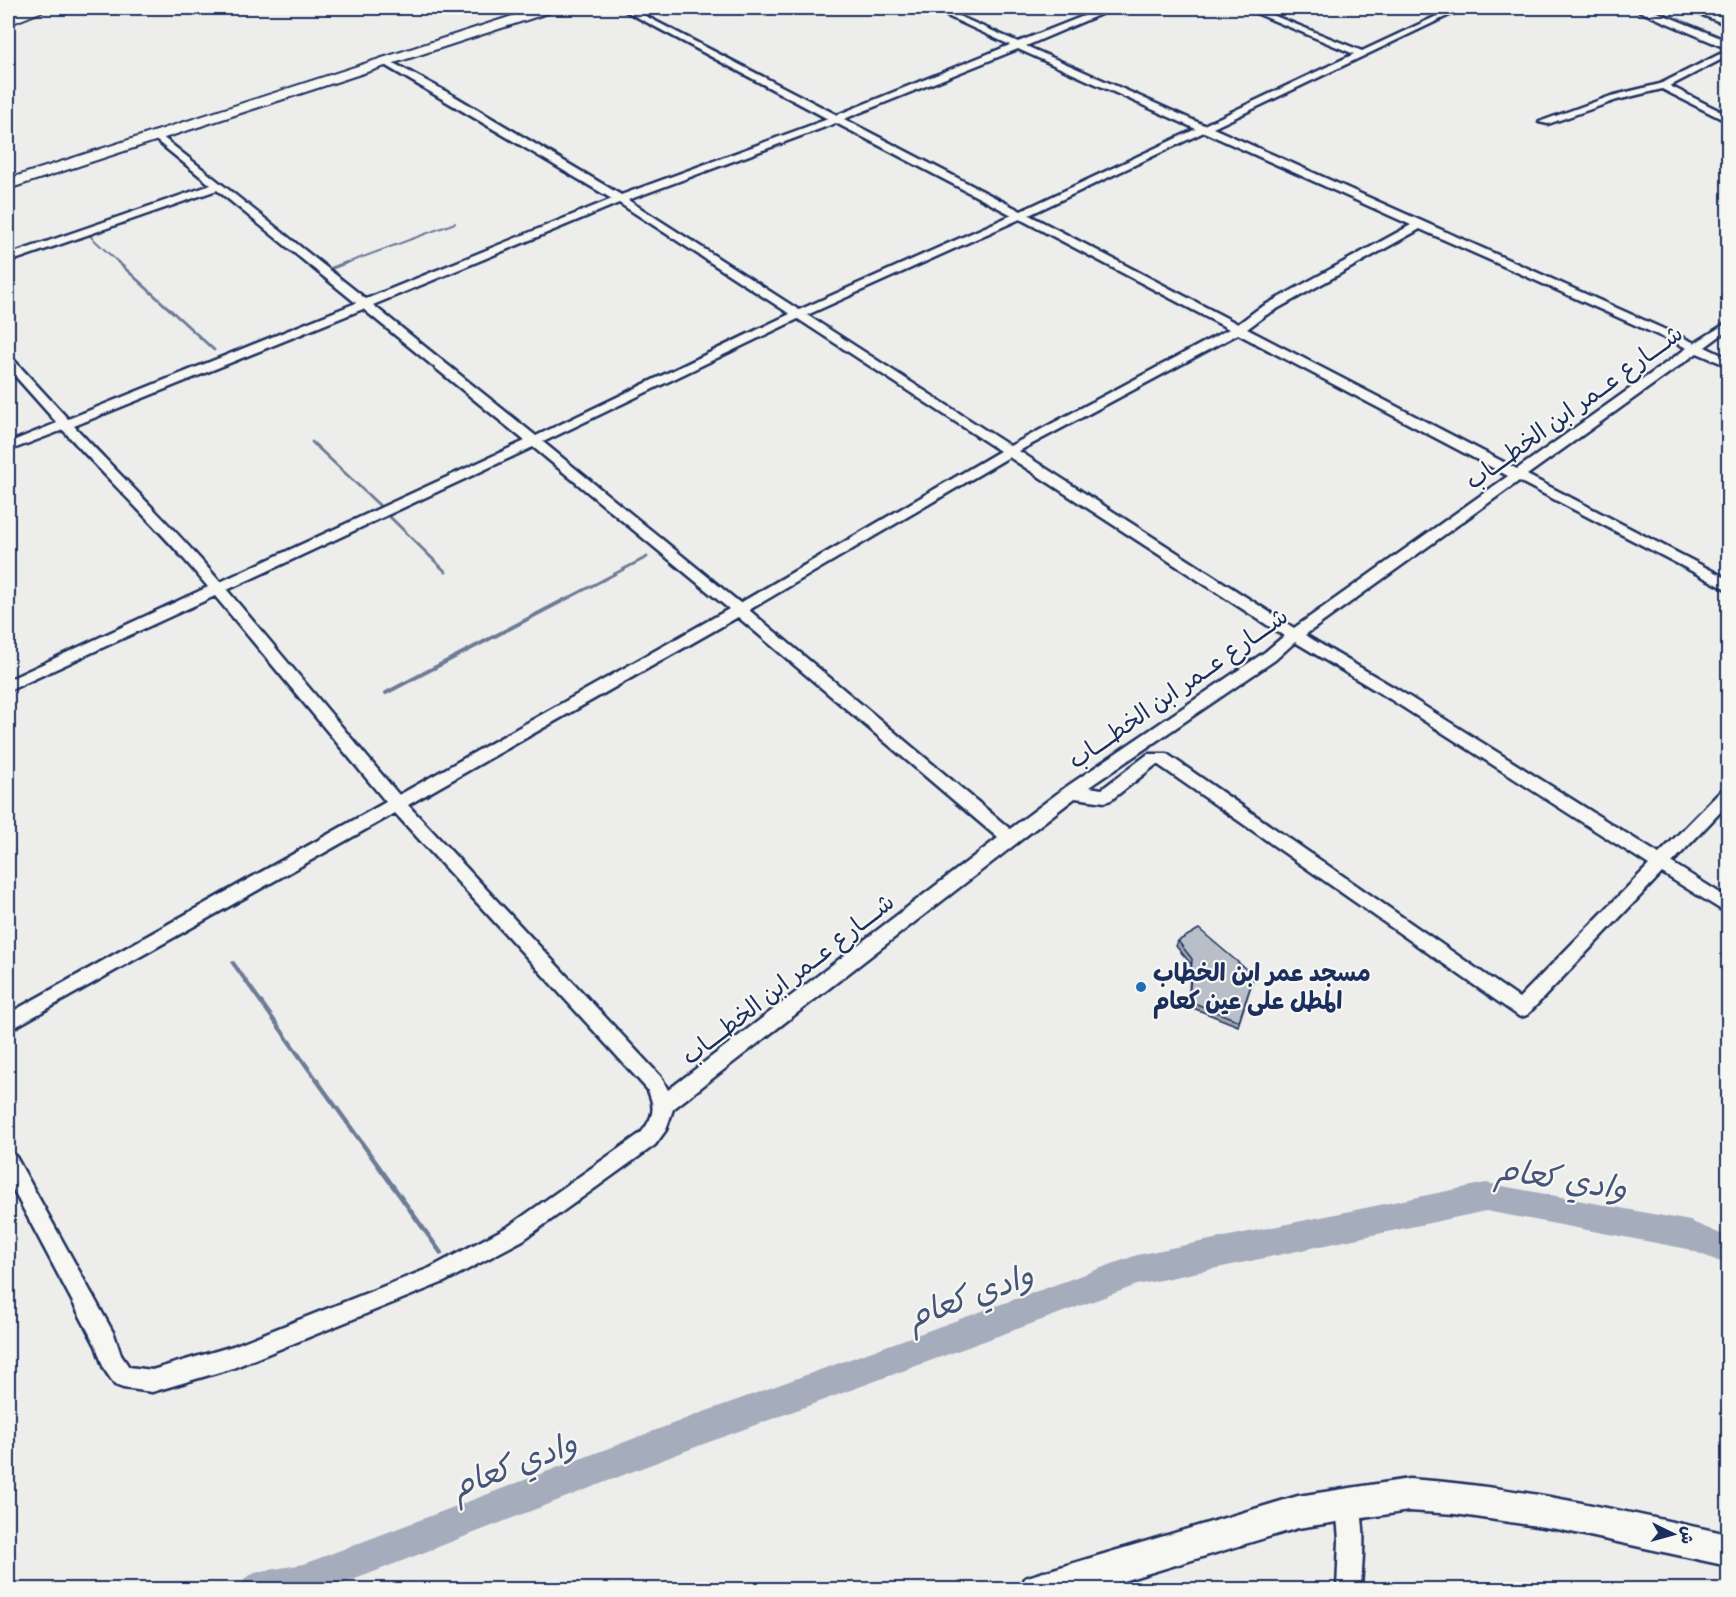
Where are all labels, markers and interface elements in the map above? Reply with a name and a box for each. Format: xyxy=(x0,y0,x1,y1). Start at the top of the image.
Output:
street label: شــــارع عــمر ابن الخطــــاب xyxy=(1459,318,1690,498)
street label: شــــارع عــمر ابن الخطــــاب xyxy=(1062,601,1295,777)
street label: شــــارع عــمر ابن الخطــــاب xyxy=(676,887,902,1073)
place label: مسجد عمر ابن الخطاب المطل على عين كعام xyxy=(1153,958,1371,1019)
marker: مسجد عمر ابن الخطاب المطل على عين كعام xyxy=(1134,980,1148,994)
water label: وادي كعام xyxy=(1492,1148,1630,1213)
water label: وادي كعام xyxy=(900,1254,1040,1342)
water label: وادي كعام xyxy=(444,1422,584,1512)
north arrow xyxy=(1643,1504,1703,1564)
text: ش xyxy=(1676,1526,1698,1545)

